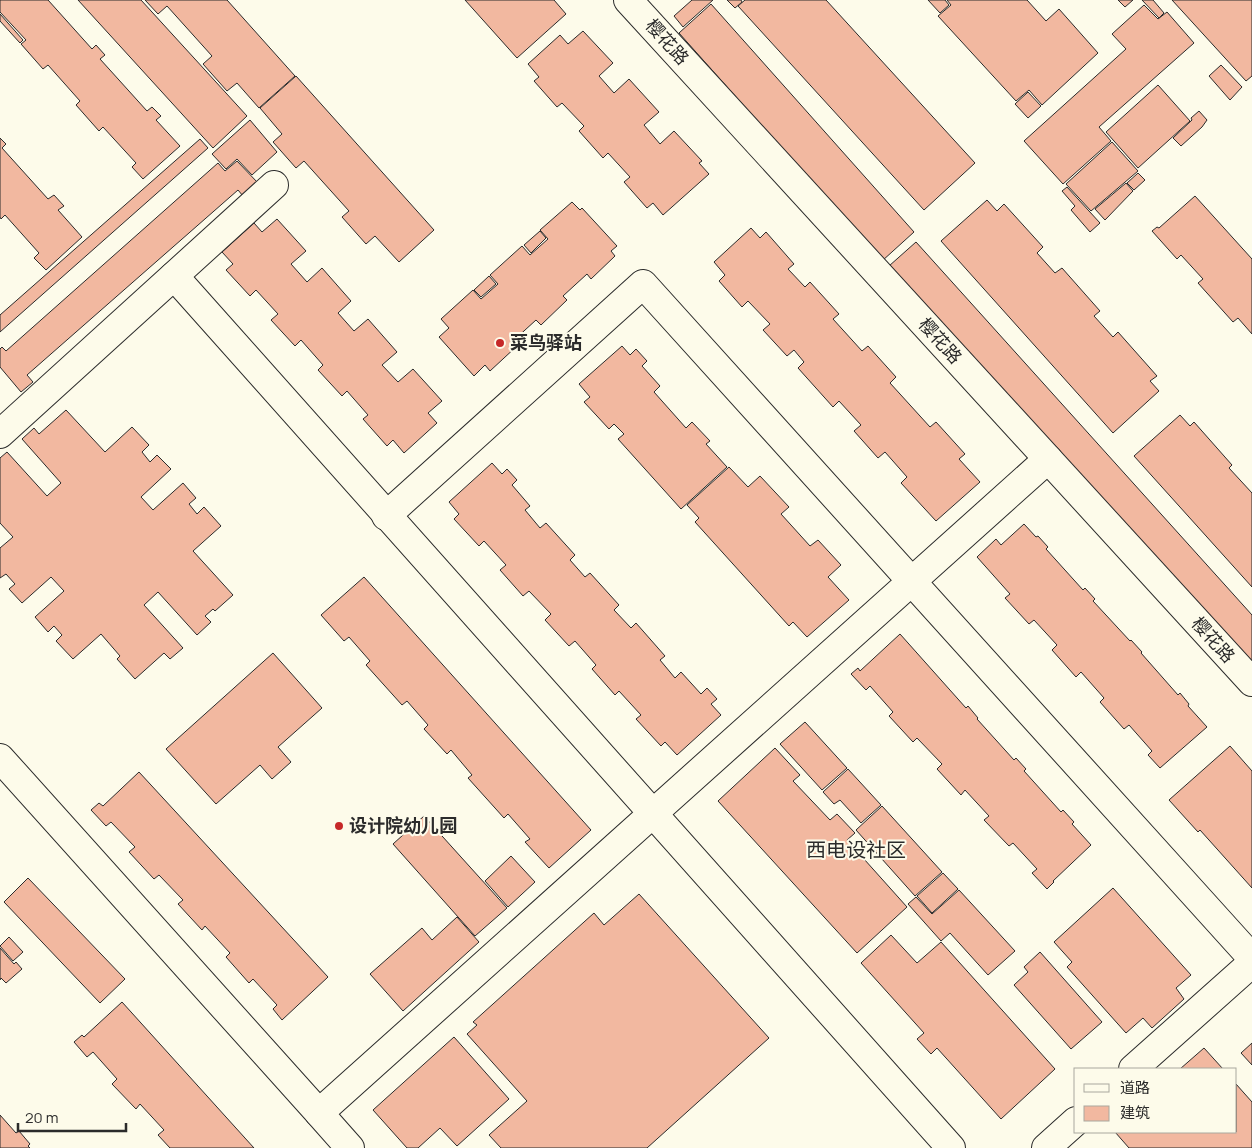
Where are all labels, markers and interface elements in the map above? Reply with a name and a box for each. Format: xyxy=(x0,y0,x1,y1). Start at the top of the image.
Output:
street label: 樱花路 xyxy=(641,13,695,69)
street label: 樱花路 xyxy=(914,312,968,368)
place label: 菜鸟驿站 xyxy=(510,330,582,354)
marker: 菜鸟驿站 xyxy=(494,337,506,349)
street label: 樱花路 xyxy=(1187,611,1241,667)
place label: 设计院幼儿园 xyxy=(349,813,457,837)
marker: 设计院幼儿园 xyxy=(333,820,345,832)
district label: 西电设社区 xyxy=(806,836,906,863)
legend xyxy=(1074,1068,1237,1133)
text: 道路 xyxy=(1120,1077,1150,1098)
scale bar xyxy=(18,1100,125,1132)
text: 建筑 xyxy=(1120,1102,1150,1123)
text: 20 m xyxy=(25,1107,58,1128)

